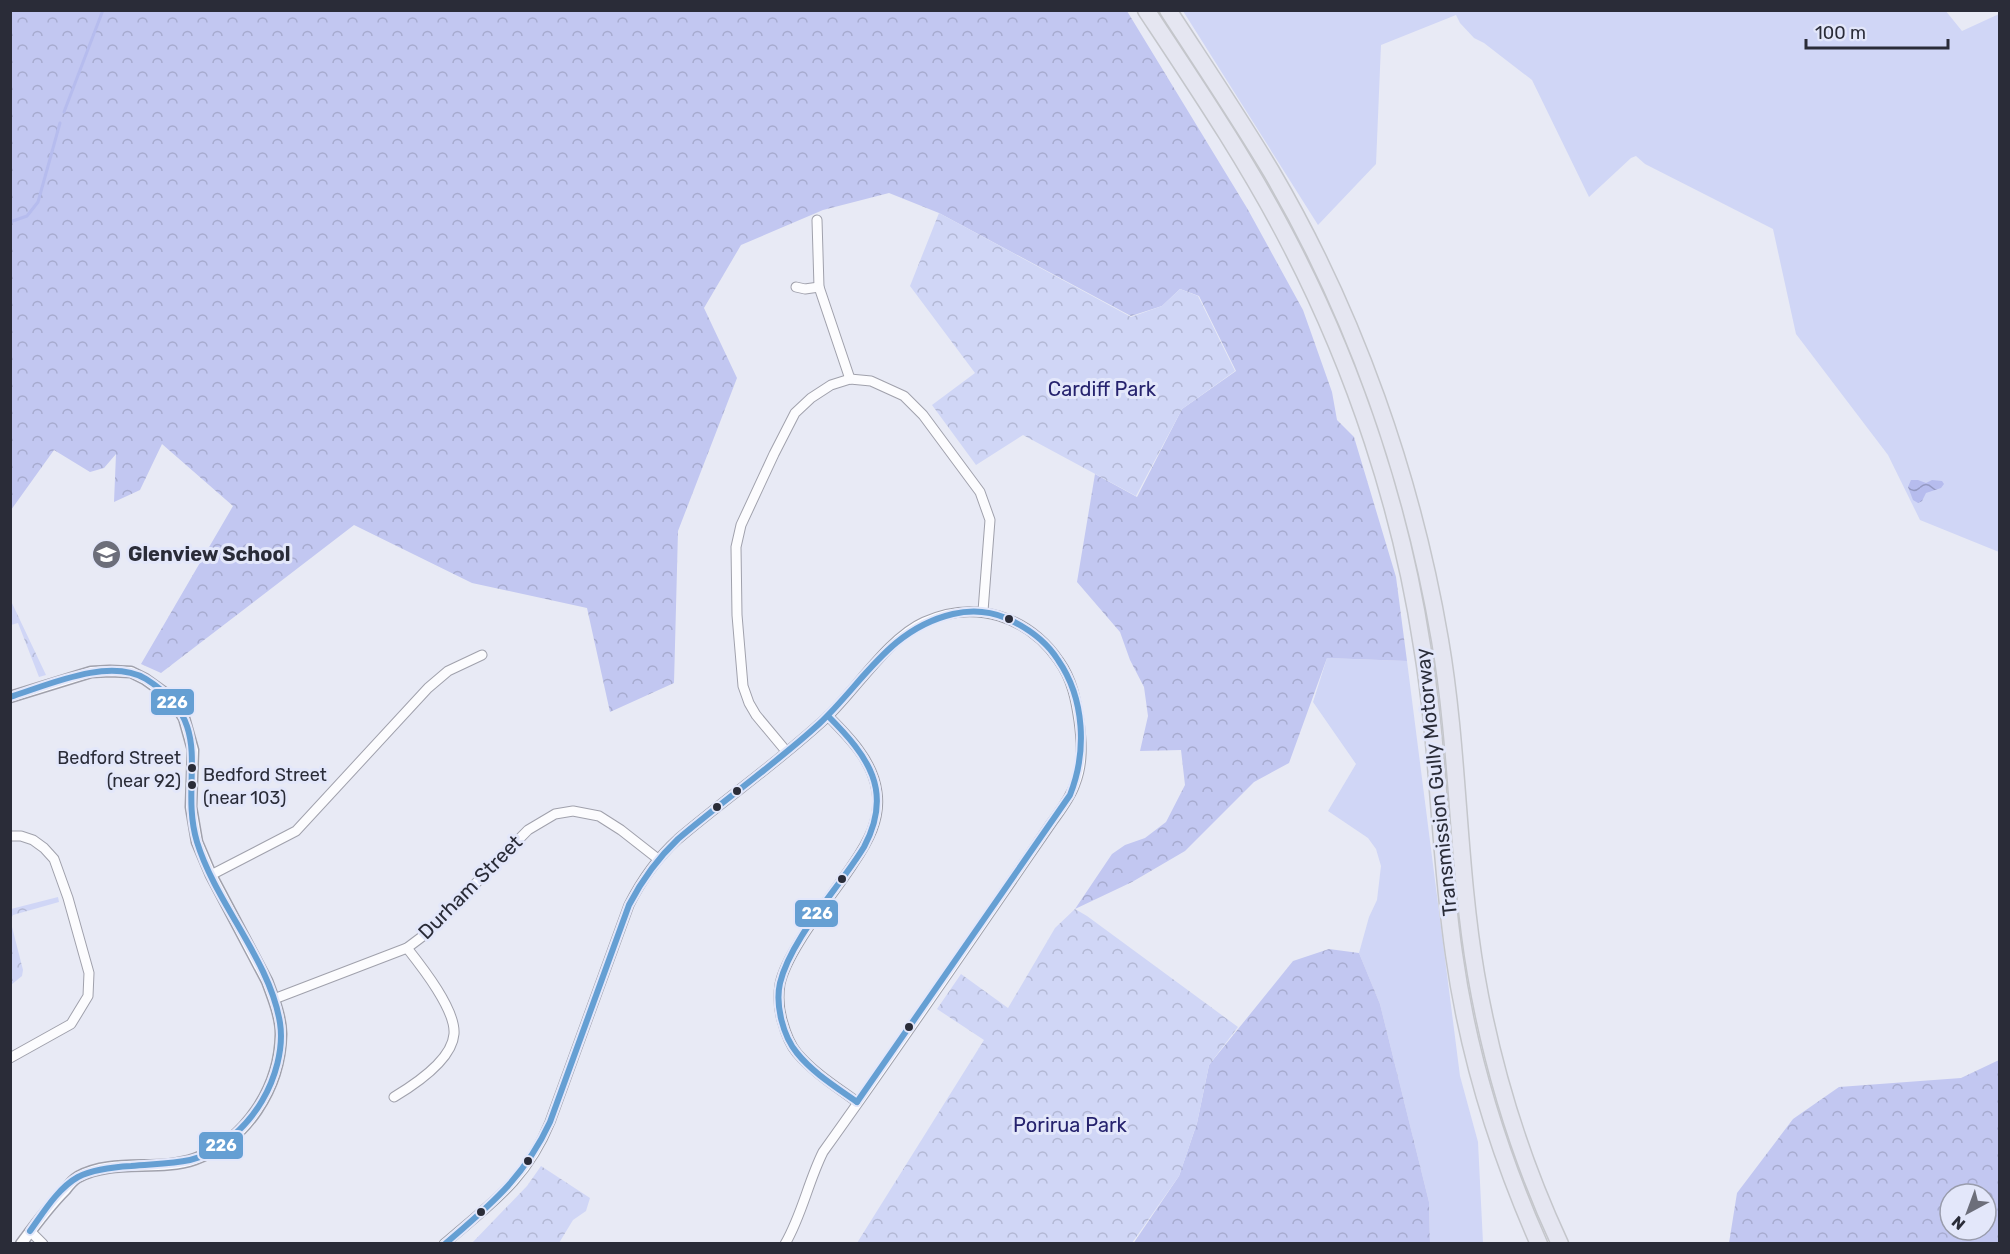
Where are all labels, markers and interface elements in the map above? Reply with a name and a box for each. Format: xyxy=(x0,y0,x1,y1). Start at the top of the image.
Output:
scale bar xyxy=(1806,12,1948,50)
text: 100 m xyxy=(1815,22,1866,44)
park label: Cardiff Park xyxy=(1048,377,1157,401)
school or university icon: Glenview School xyxy=(91,538,123,570)
place label: Glenview School xyxy=(128,542,291,566)
unlabelled marker xyxy=(1003,613,1015,625)
street label: Transmission Gully Motorway xyxy=(1410,647,1462,917)
line badge: 226 xyxy=(150,688,195,716)
text: 226 xyxy=(156,693,188,712)
place label: Bedford Street (near 92) xyxy=(57,747,181,792)
marker: Bedford Street (near 92) xyxy=(186,762,198,774)
place label: Bedford Street (near 103) xyxy=(203,764,327,809)
marker: Bedford Street (near 103) xyxy=(186,779,198,791)
unlabelled marker xyxy=(731,785,743,797)
unlabelled marker xyxy=(711,801,723,813)
street label: Durham Street xyxy=(413,830,527,944)
unlabelled marker xyxy=(836,873,848,885)
line badge: 226 xyxy=(794,899,839,928)
text: 226 xyxy=(801,904,833,923)
unlabelled marker xyxy=(903,1021,915,1033)
park label: Porirua Park xyxy=(1013,1113,1128,1137)
line badge: 226 xyxy=(198,1131,244,1160)
text: 226 xyxy=(205,1136,237,1155)
unlabelled marker xyxy=(522,1155,534,1167)
north arrow xyxy=(1938,1182,1998,1242)
unlabelled marker xyxy=(475,1206,487,1218)
text: N xyxy=(1948,1212,1969,1234)

